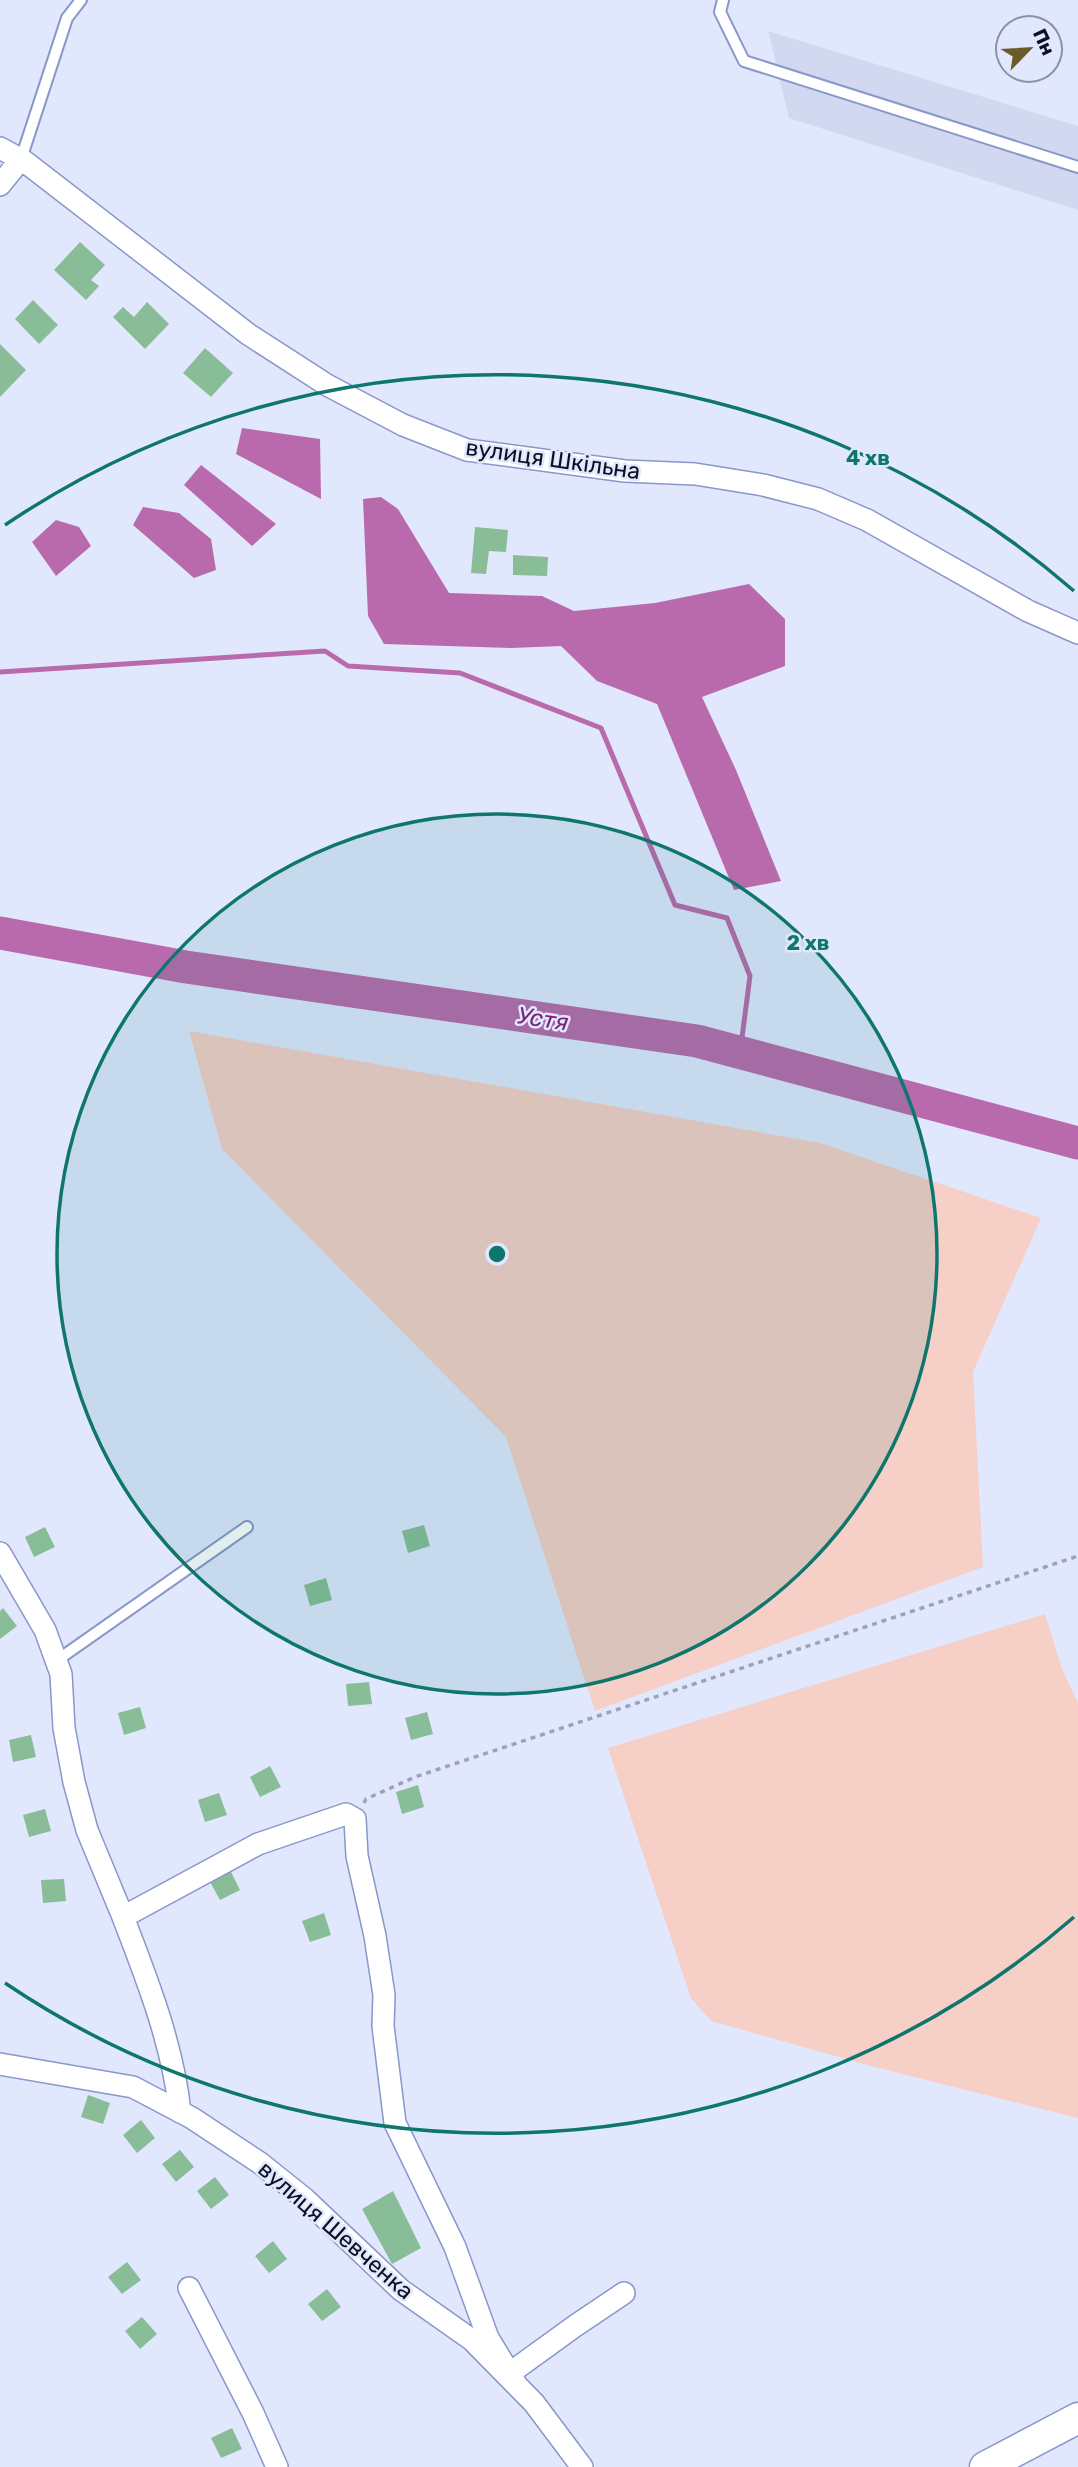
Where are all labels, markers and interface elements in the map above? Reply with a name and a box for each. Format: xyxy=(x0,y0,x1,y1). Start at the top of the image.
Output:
north arrow xyxy=(994,14,1064,84)
text: Пн xyxy=(1028,25,1060,59)
street label: вулиця Шкільна xyxy=(464,433,642,485)
text: 4 хв xyxy=(846,445,890,470)
text: 2 хв xyxy=(786,930,830,955)
water label: Устя xyxy=(516,1002,570,1036)
centre of rings xyxy=(485,1242,509,1266)
street label: вулиця Шевченка xyxy=(253,2155,419,2305)

